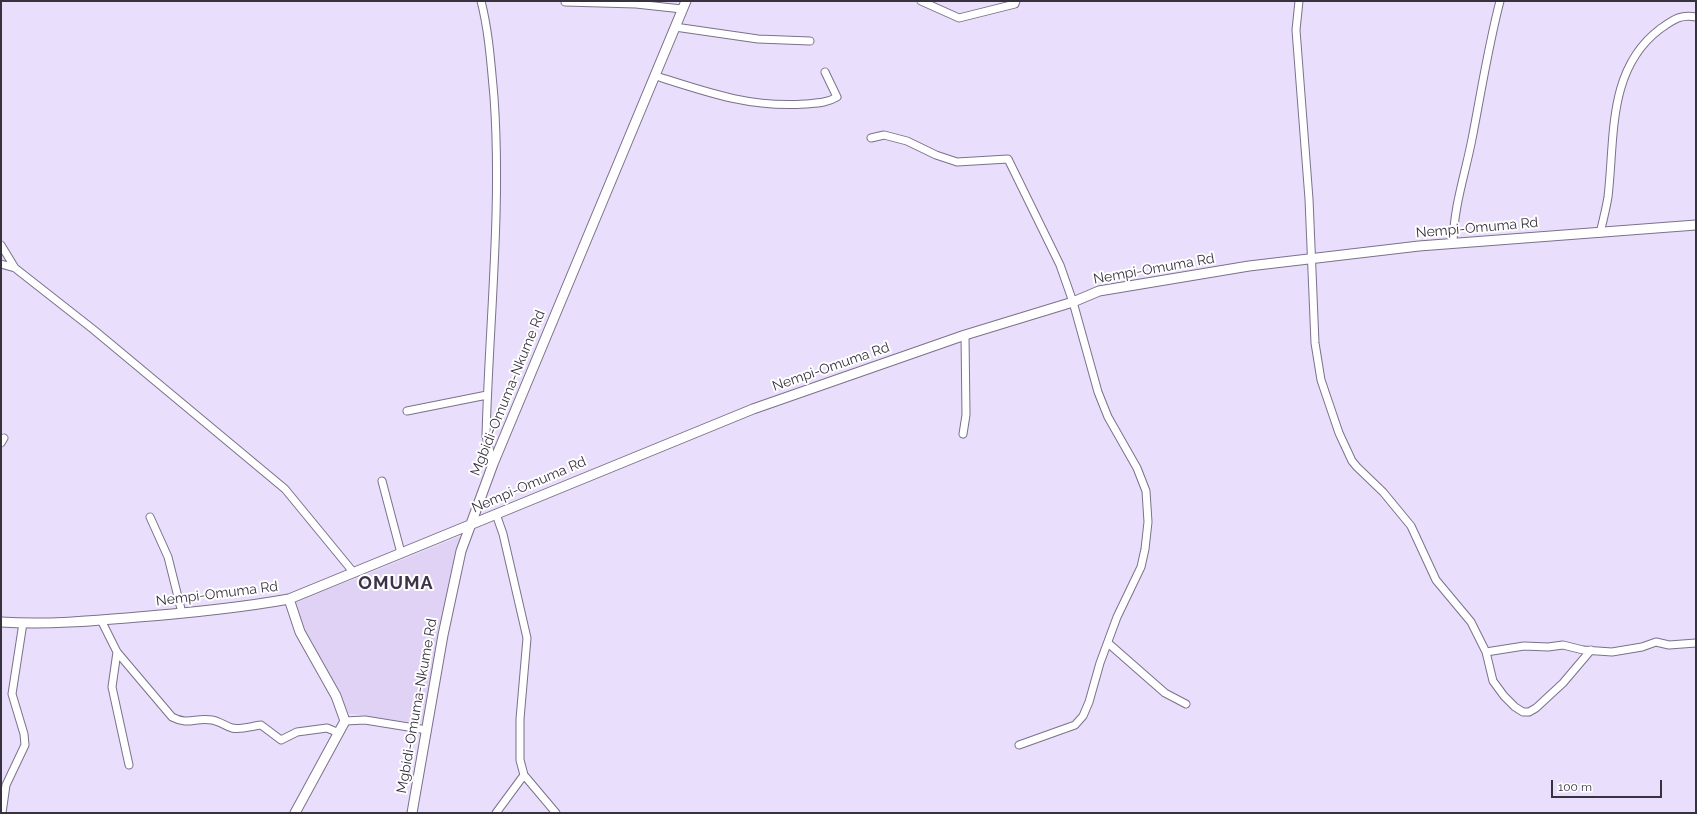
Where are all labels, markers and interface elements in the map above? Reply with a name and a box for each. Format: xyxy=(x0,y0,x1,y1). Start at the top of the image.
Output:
street label: Nempi-Omuma Rd xyxy=(1415,214,1539,242)
street label: Nempi-Omuma Rd xyxy=(1092,250,1216,288)
street label: Mgbidi-Omuma-Nkume Rd xyxy=(467,308,549,478)
street label: Nempi-Omuma Rd xyxy=(770,339,892,395)
street label: Nempi-Omuma Rd xyxy=(469,453,589,517)
district label: OMUMA xyxy=(358,573,434,595)
street label: Nempi-Omuma Rd xyxy=(155,578,279,610)
street label: Mgbidi-Omuma-Nkume Rd xyxy=(393,617,441,795)
scale bar xyxy=(1553,772,1664,798)
text: 100 m xyxy=(1558,780,1592,794)

